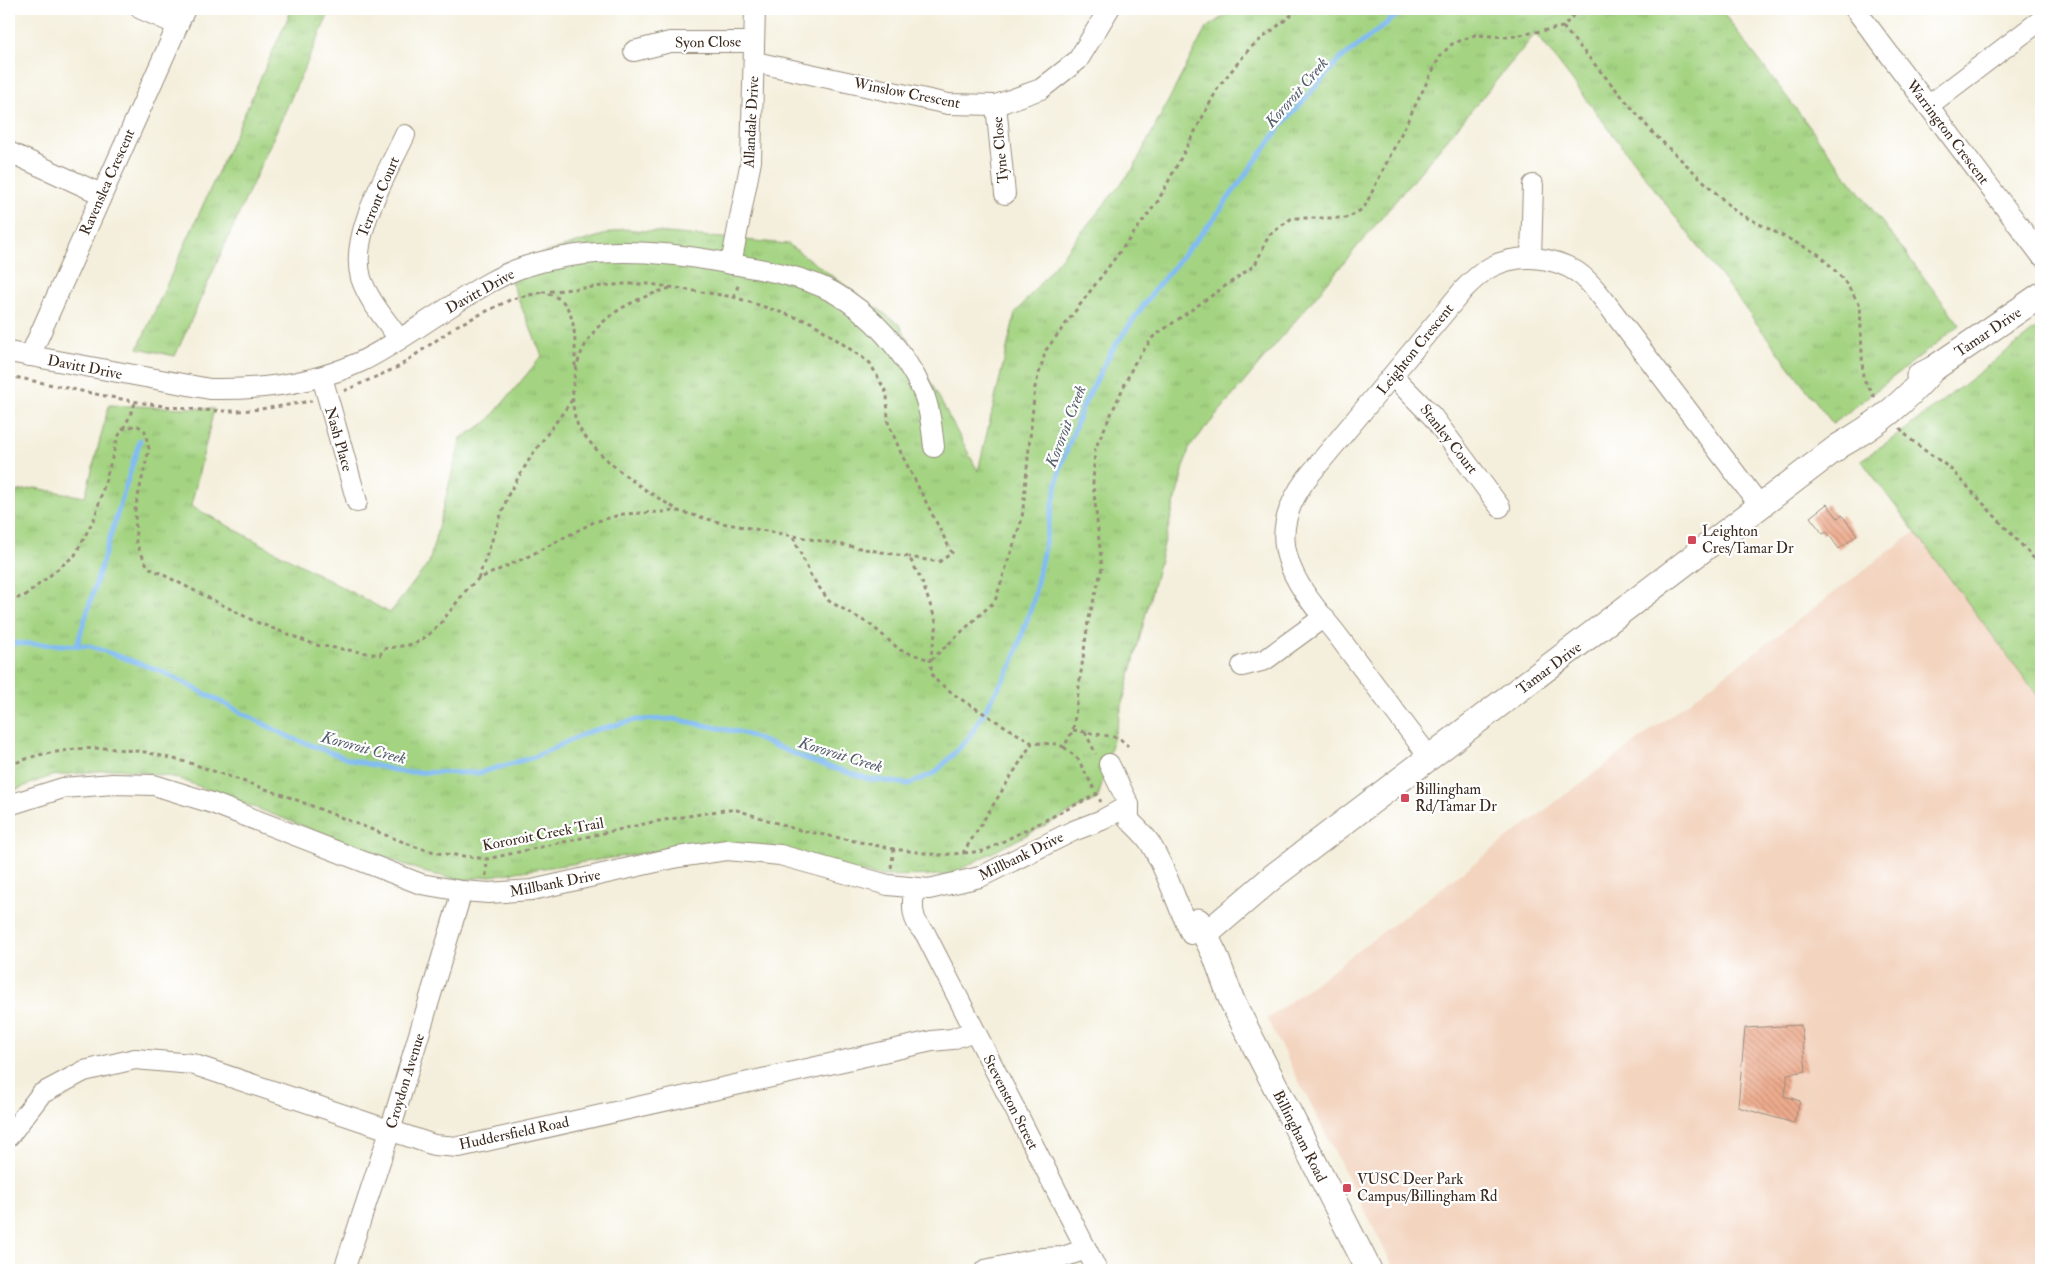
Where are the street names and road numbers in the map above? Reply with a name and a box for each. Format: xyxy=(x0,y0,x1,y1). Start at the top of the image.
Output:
street label: Syon Close xyxy=(675,32,741,53)
street label: Winslow Crescent xyxy=(851,74,962,113)
street label: Allandale Drive xyxy=(740,75,763,170)
street label: Warrington Crescent xyxy=(1902,75,1993,188)
street label: Tyne Close xyxy=(988,116,1013,184)
street label: Ravenslea Crescent xyxy=(76,126,139,238)
street label: Terront Court xyxy=(353,154,404,240)
street label: Davitt Drive xyxy=(443,265,518,318)
street label: Leighton Crescent xyxy=(1373,300,1458,399)
street label: Tamar Drive xyxy=(1951,303,2025,362)
street label: Davitt Drive xyxy=(46,351,124,384)
street label: Stanley Court xyxy=(1415,401,1482,478)
street label: Nash Place xyxy=(320,405,357,474)
street label: Tamar Drive xyxy=(1513,638,1586,699)
street label: Kororoit Creek Trail xyxy=(481,813,606,856)
street label: Millbank Drive xyxy=(976,828,1067,885)
street label: Millbank Drive xyxy=(508,865,602,902)
street label: Croydon Avenue xyxy=(382,1031,429,1131)
street label: Stevenston Street xyxy=(978,1052,1043,1153)
street label: Billingham Road xyxy=(1268,1087,1331,1186)
street label: Huddersfield Road xyxy=(457,1112,571,1154)

